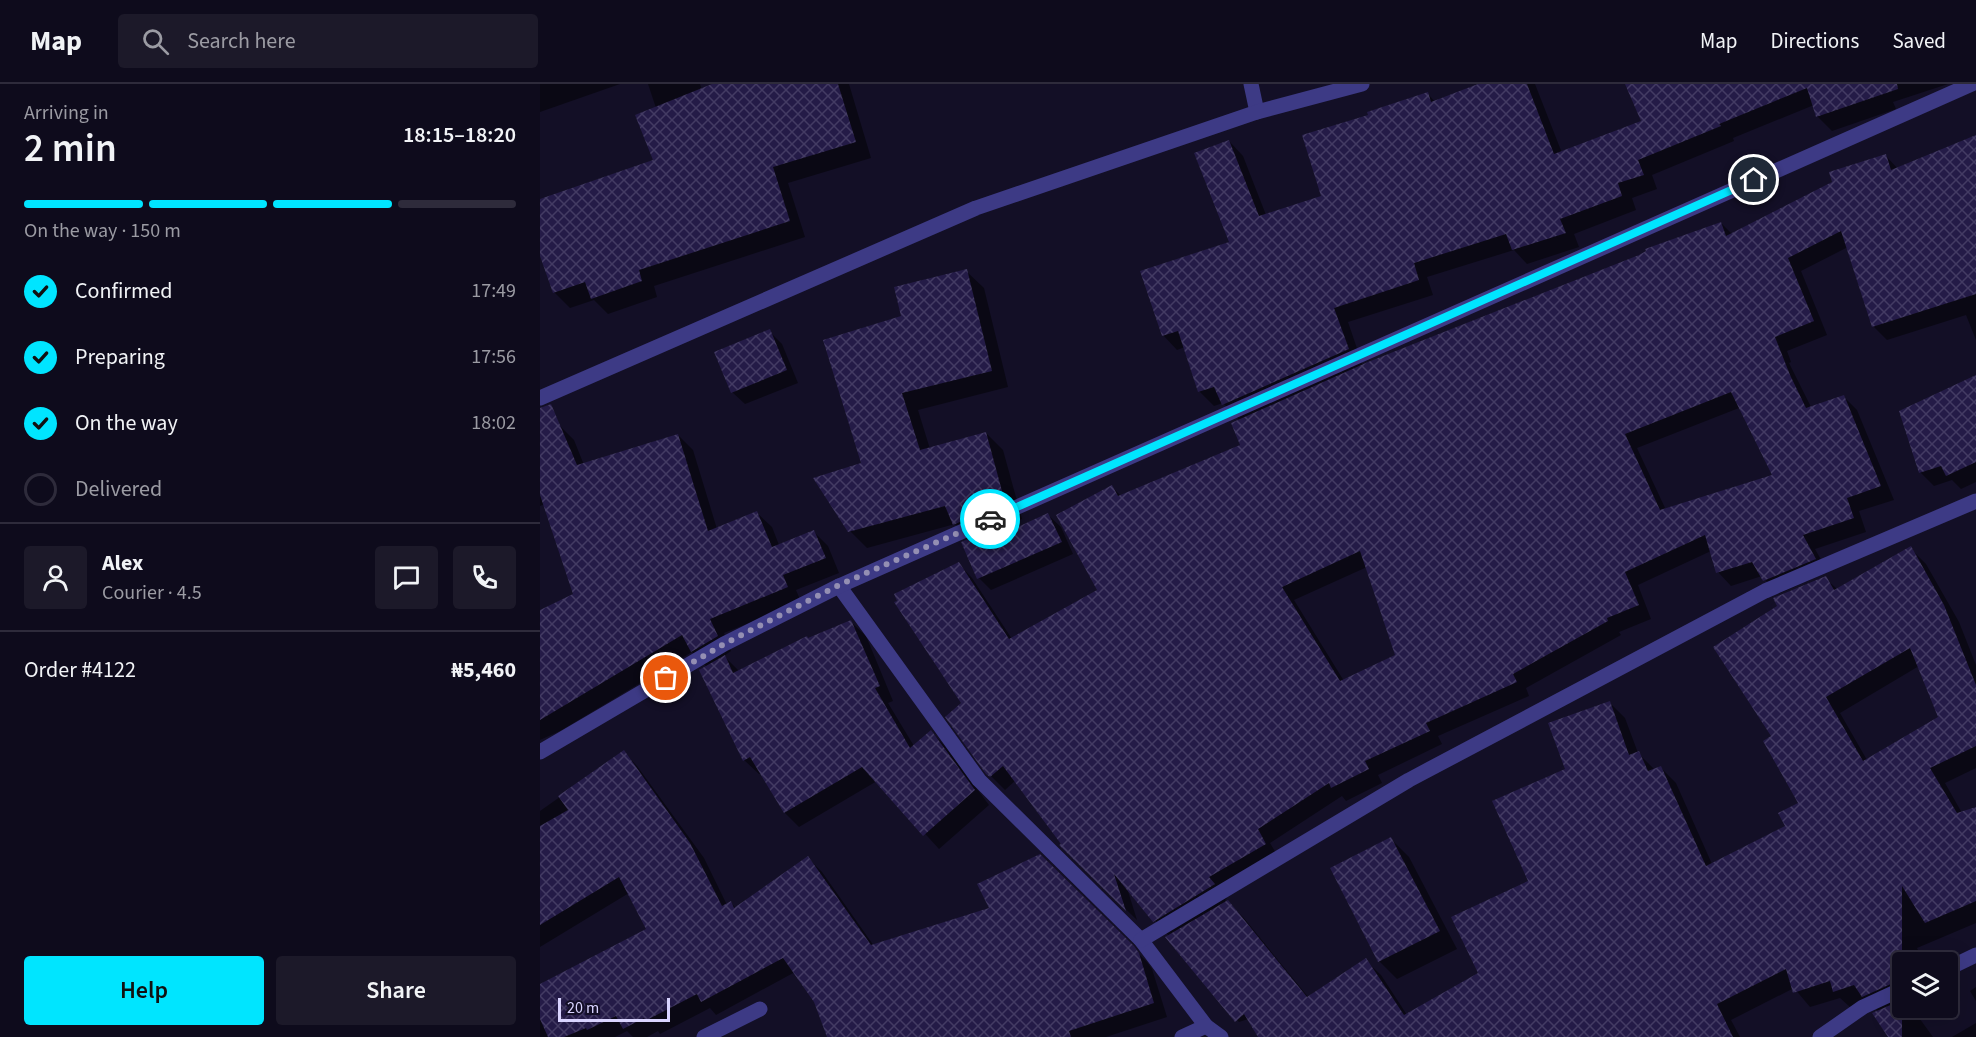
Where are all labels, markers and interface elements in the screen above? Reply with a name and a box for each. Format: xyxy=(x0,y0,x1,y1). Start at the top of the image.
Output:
search box xyxy=(118,14,538,68)
text: Map xyxy=(30,21,82,61)
icon: search xyxy=(139,25,172,58)
text: Search here xyxy=(187,25,296,57)
text: Map xyxy=(1700,26,1738,56)
text: Directions xyxy=(1771,26,1859,56)
text: Saved xyxy=(1892,26,1946,56)
text: Arriving in xyxy=(24,99,109,127)
text: 18:15–18:20 xyxy=(403,119,516,151)
text: 2 min xyxy=(24,121,117,177)
pin xyxy=(1728,154,1779,205)
icon: home xyxy=(1737,163,1770,196)
text: On the way · 150 m xyxy=(24,217,181,245)
icon: check xyxy=(24,275,57,308)
text: Confirmed xyxy=(75,275,172,307)
text: 17:49 xyxy=(471,277,516,305)
icon: check xyxy=(24,341,57,374)
text: Preparing xyxy=(75,341,165,373)
text: 17:56 xyxy=(471,343,516,371)
icon: check xyxy=(24,407,57,440)
text: On the way xyxy=(75,407,178,439)
text: 18:02 xyxy=(471,409,516,437)
text: Delivered xyxy=(75,473,162,505)
courier xyxy=(960,489,1020,549)
icon: car xyxy=(974,503,1007,536)
button: person xyxy=(24,546,87,609)
button: chat xyxy=(375,546,438,609)
button: phone xyxy=(453,546,516,609)
text: Alex xyxy=(102,547,143,579)
text: Courier · 4.5 xyxy=(102,579,202,607)
pin xyxy=(640,652,691,703)
text: Order #4122 xyxy=(24,654,136,686)
text: ₦5,460 xyxy=(451,654,516,686)
icon: bag xyxy=(649,661,682,694)
map controls xyxy=(1892,952,1958,1018)
button: layers xyxy=(1892,952,1958,1018)
button: Help xyxy=(24,956,264,1025)
button: Share xyxy=(276,956,516,1025)
scale bar xyxy=(558,995,670,1022)
text: 20 m xyxy=(567,997,599,1019)

